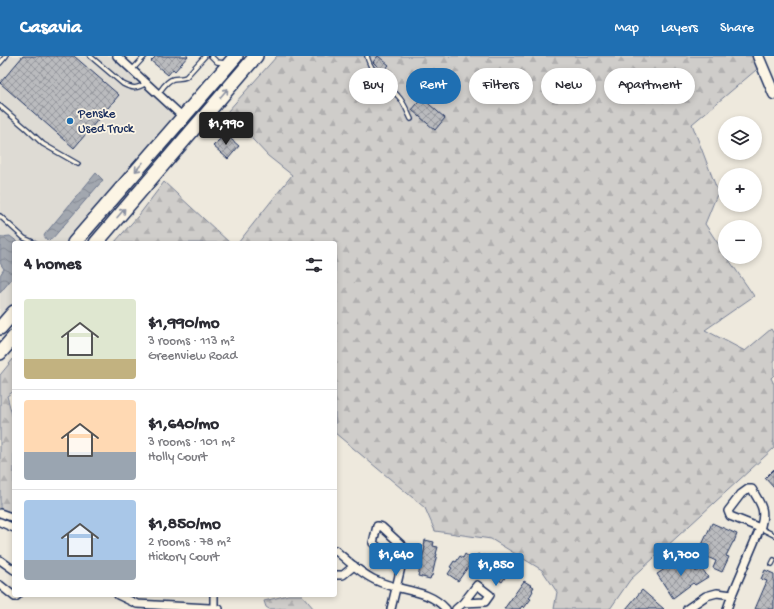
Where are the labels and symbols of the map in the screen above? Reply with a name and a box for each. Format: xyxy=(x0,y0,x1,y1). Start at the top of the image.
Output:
one-way arrow xyxy=(219,88,228,99)
place label: Penske Used Truck xyxy=(77,107,135,137)
pin: $1,990 xyxy=(193,112,259,146)
marker: Penske Used Truck xyxy=(65,116,75,126)
one-way arrow xyxy=(135,162,144,173)
one-way arrow xyxy=(116,208,125,219)
pin: $1,640 xyxy=(363,543,429,577)
pin: $1,700 xyxy=(648,543,714,577)
pin: $1,850 xyxy=(463,553,529,587)

